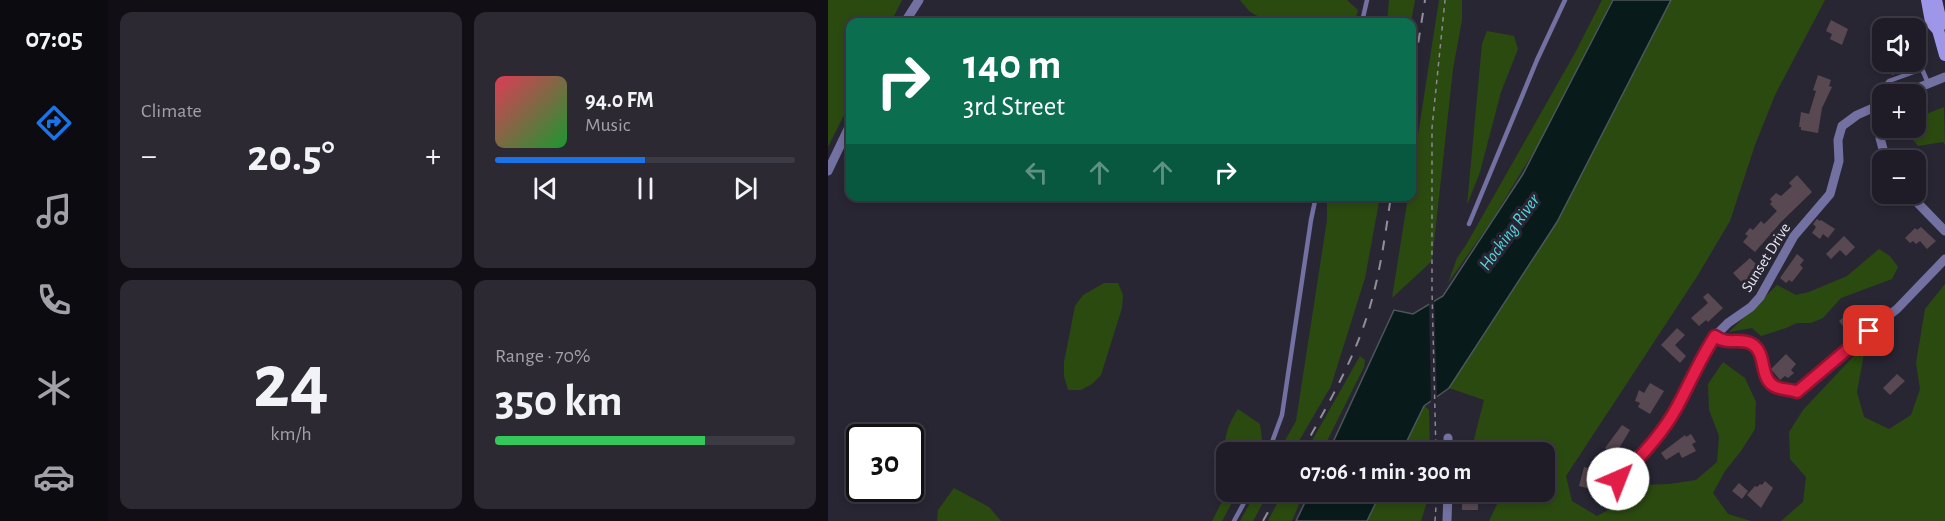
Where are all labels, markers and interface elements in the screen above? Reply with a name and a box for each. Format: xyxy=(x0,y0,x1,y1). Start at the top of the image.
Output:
map controls xyxy=(1872,18,1926,204)
button: sound xyxy=(1872,18,1926,72)
text: 07:05 xyxy=(25,25,83,52)
icon: right xyxy=(864,42,942,120)
text: 140 m xyxy=(963,44,1061,86)
button: + xyxy=(1872,84,1926,138)
text: 94.0 FM xyxy=(585,89,654,111)
text: 3rd Street xyxy=(963,93,1065,120)
text: Climate xyxy=(141,101,202,121)
icon: directions xyxy=(33,102,75,144)
text: Music xyxy=(585,115,631,135)
text: 20.5° xyxy=(247,134,335,179)
text: − xyxy=(141,140,157,173)
text: + xyxy=(425,140,441,173)
button: − xyxy=(1872,150,1926,204)
icon: left xyxy=(1020,156,1053,189)
icon: ahead xyxy=(1083,156,1116,189)
icon: ahead xyxy=(1146,156,1179,189)
icon: right xyxy=(1209,156,1242,189)
icon: previous xyxy=(529,172,562,205)
icon: pause xyxy=(629,172,662,205)
icon: next xyxy=(729,172,762,205)
icon: music xyxy=(33,190,75,232)
water label: Hocking River xyxy=(1476,190,1544,274)
street label: Sunset Drive xyxy=(1738,220,1793,295)
icon: phone xyxy=(33,279,75,321)
pin xyxy=(1843,305,1894,356)
icon: arrive xyxy=(1852,314,1885,347)
text: 24 xyxy=(253,344,329,422)
text: Range · 70% xyxy=(495,346,591,366)
icon: climate xyxy=(33,367,75,409)
text: 350 km xyxy=(495,379,623,424)
text: km/h xyxy=(270,424,312,444)
speed limit sign: 30 xyxy=(846,424,924,502)
position arrow xyxy=(1586,447,1650,511)
icon: car xyxy=(33,456,75,498)
text: 07:06 · 1 min · 300 m xyxy=(1300,461,1471,483)

